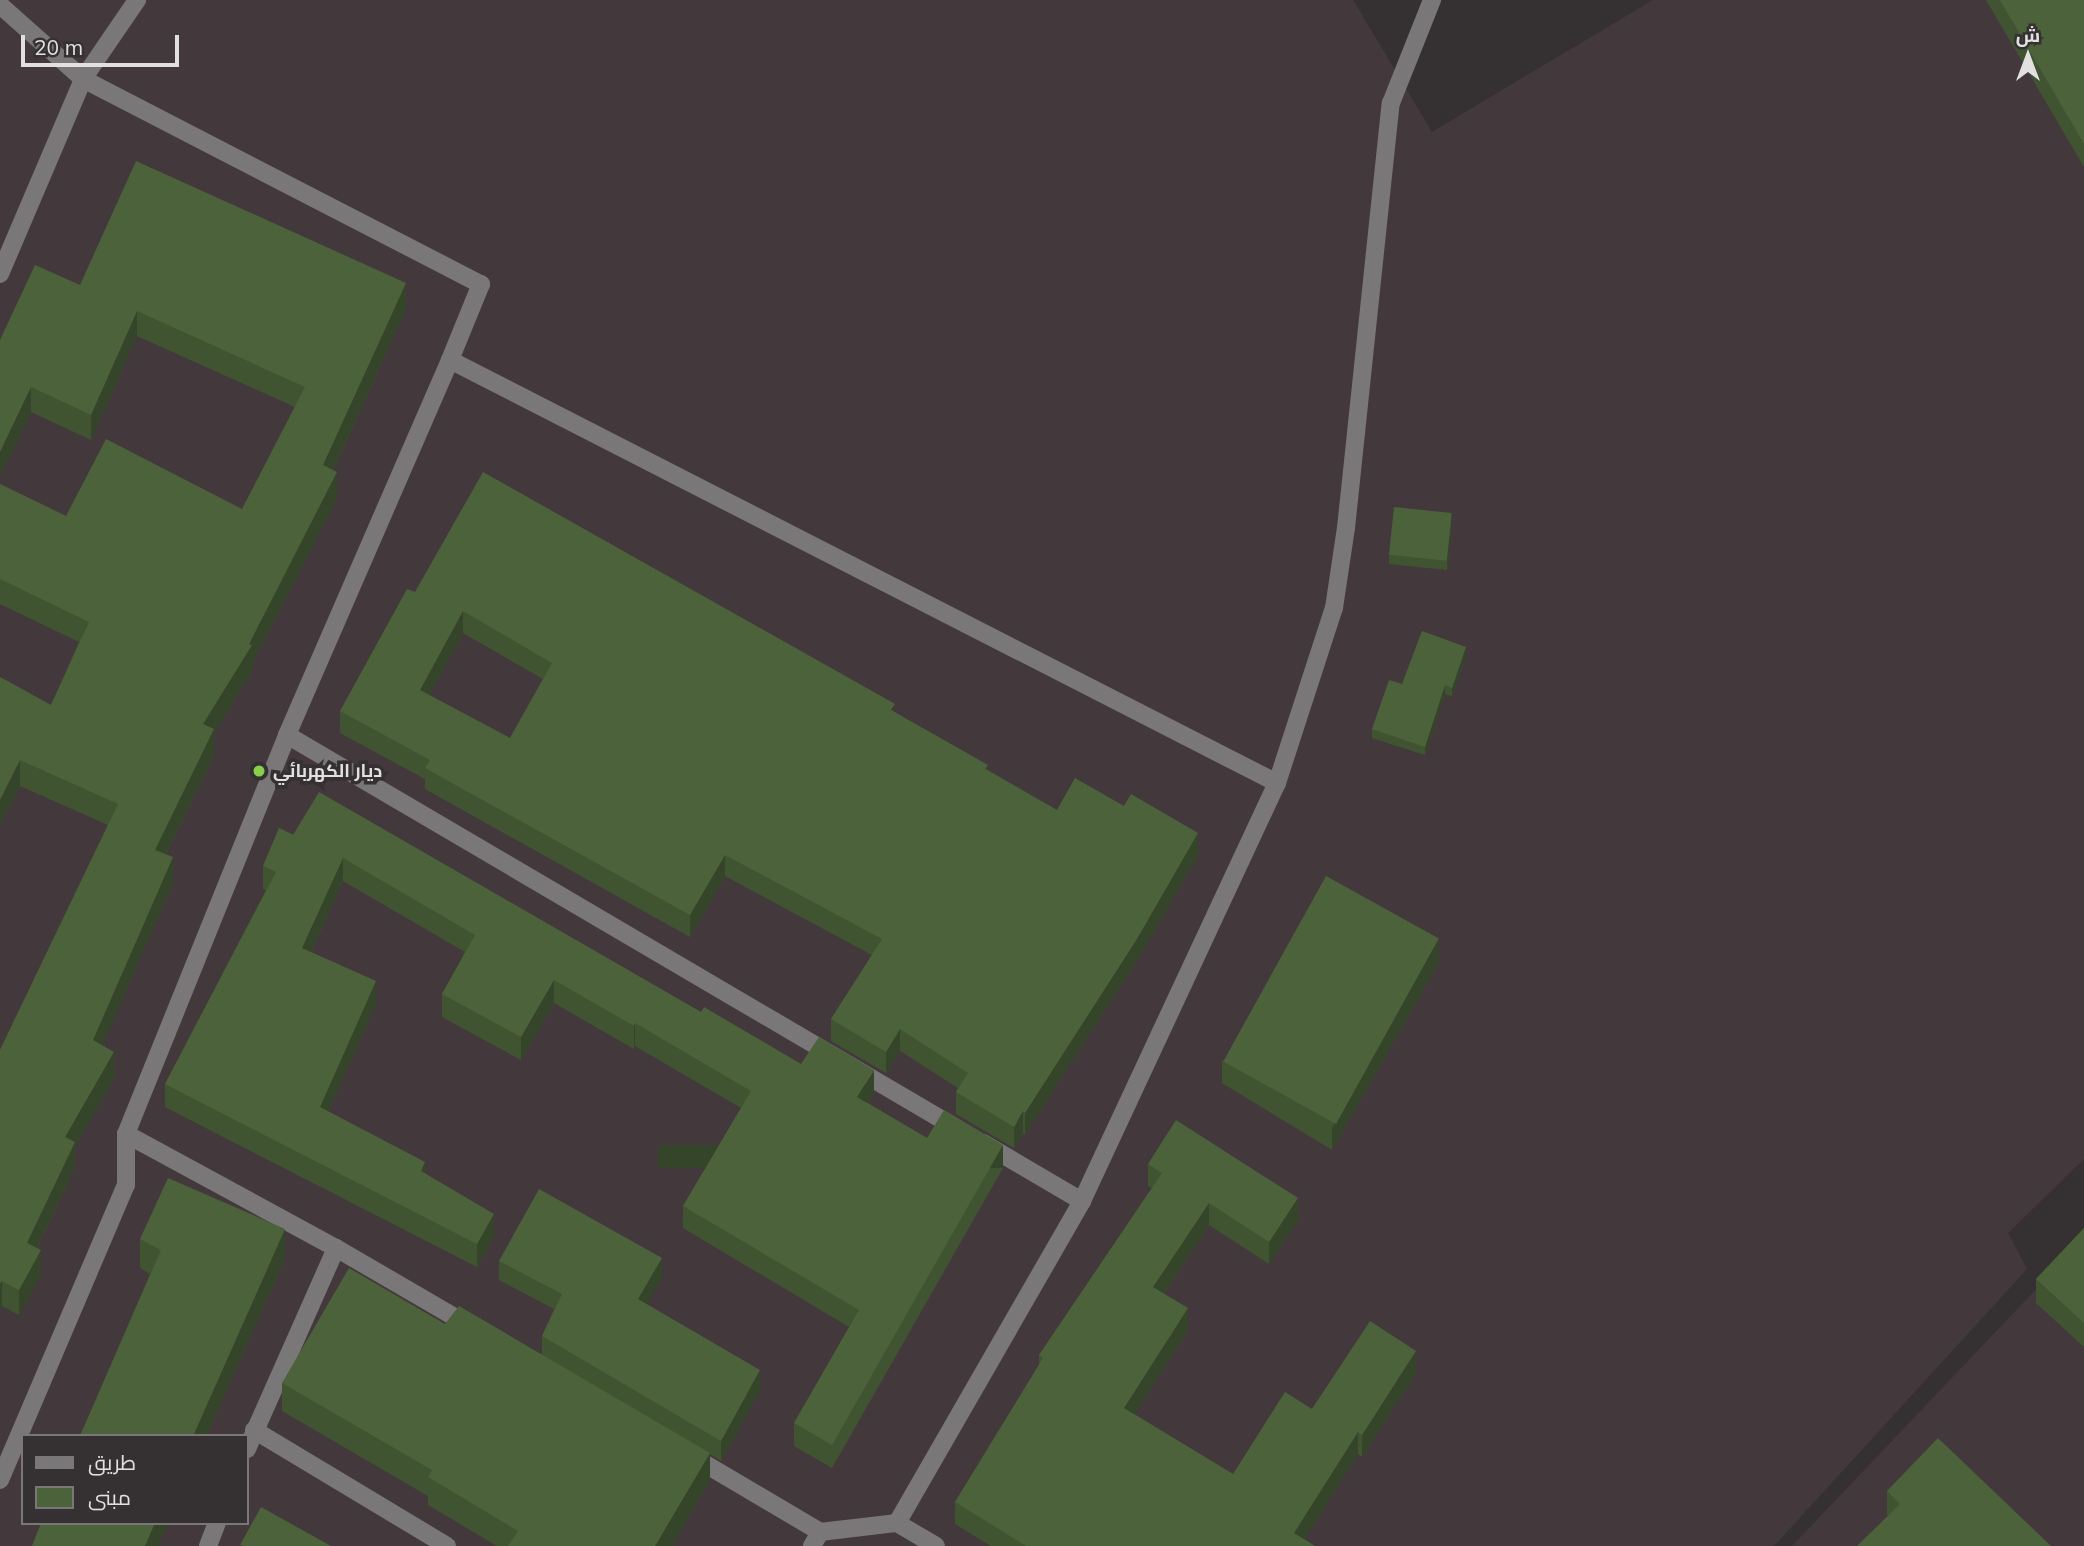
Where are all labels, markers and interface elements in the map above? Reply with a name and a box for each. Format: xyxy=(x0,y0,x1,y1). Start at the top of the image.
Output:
scale bar xyxy=(24,21,182,65)
north arrow xyxy=(1993,21,2063,91)
text: ش xyxy=(2016,23,2040,47)
text: 20 m xyxy=(34,34,83,60)
place label: ديار الكهربائي xyxy=(273,760,382,782)
marker: ديار الكهربائي xyxy=(251,763,267,779)
legend xyxy=(21,1434,248,1525)
text: طريق xyxy=(88,1449,136,1475)
text: مبنى xyxy=(88,1484,131,1510)

